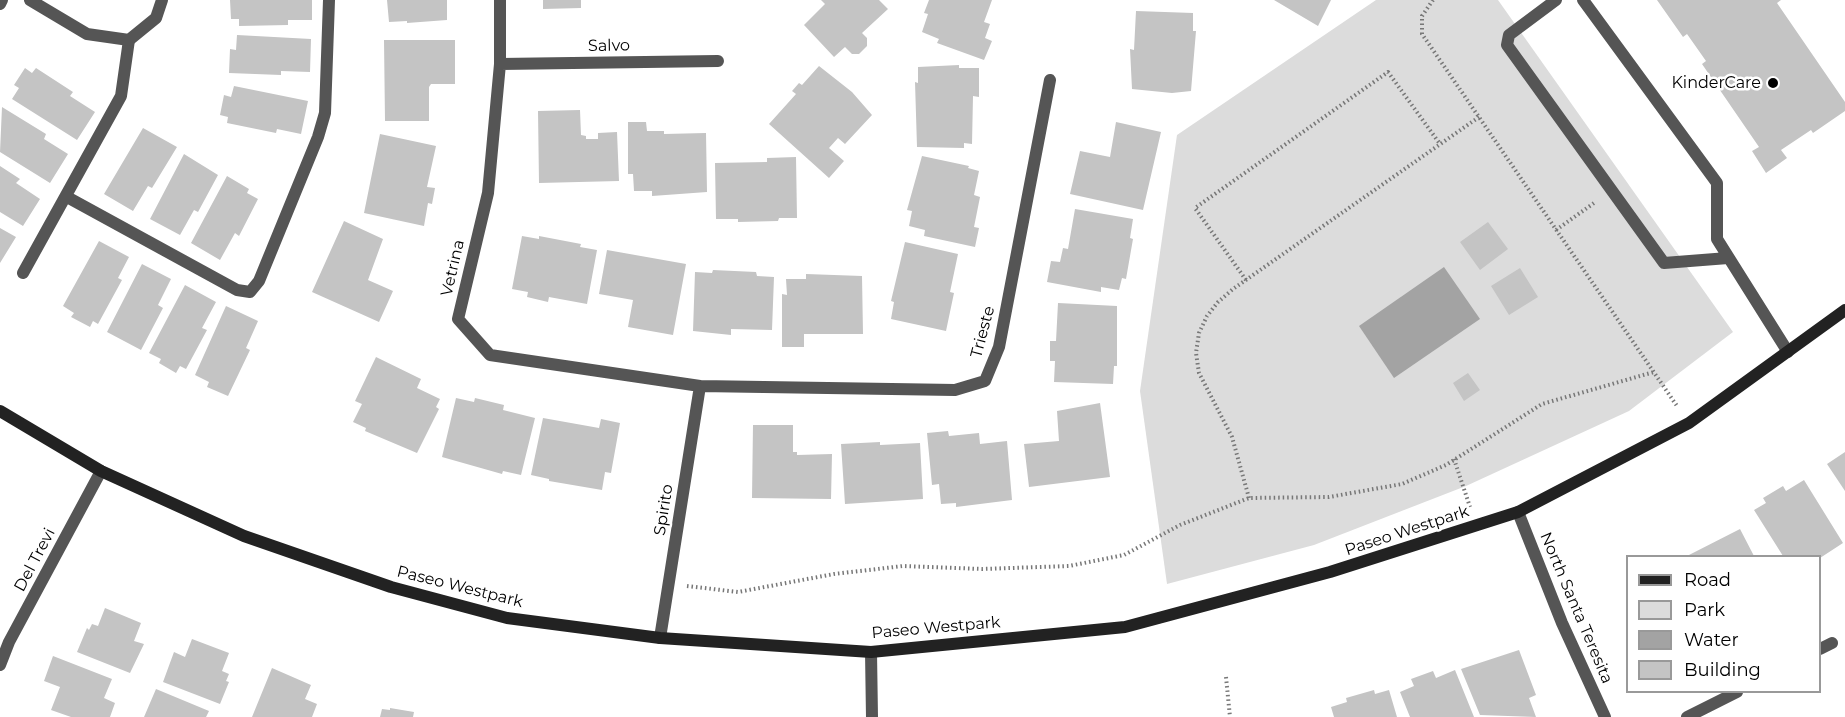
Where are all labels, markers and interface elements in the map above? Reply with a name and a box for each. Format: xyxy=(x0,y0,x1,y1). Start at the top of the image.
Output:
street label: Salvo xyxy=(588,36,630,56)
place label: KinderCare xyxy=(1671,73,1761,93)
marker: KinderCare xyxy=(1766,76,1780,90)
street label: Vetrina xyxy=(437,238,469,298)
street label: Trieste xyxy=(967,304,999,360)
street label: Spirito xyxy=(650,483,678,537)
street label: Paseo Westpark xyxy=(1343,502,1471,560)
street label: Del Trevi xyxy=(10,525,60,595)
street label: North Santa Teresita xyxy=(1535,529,1617,687)
legend xyxy=(1626,555,1821,693)
street label: Paseo Westpark xyxy=(395,562,525,612)
text: Road xyxy=(1684,569,1731,591)
text: Park xyxy=(1684,599,1725,621)
street label: Paseo Westpark xyxy=(871,613,1001,643)
text: Water xyxy=(1684,629,1739,651)
text: Building xyxy=(1684,659,1761,681)

